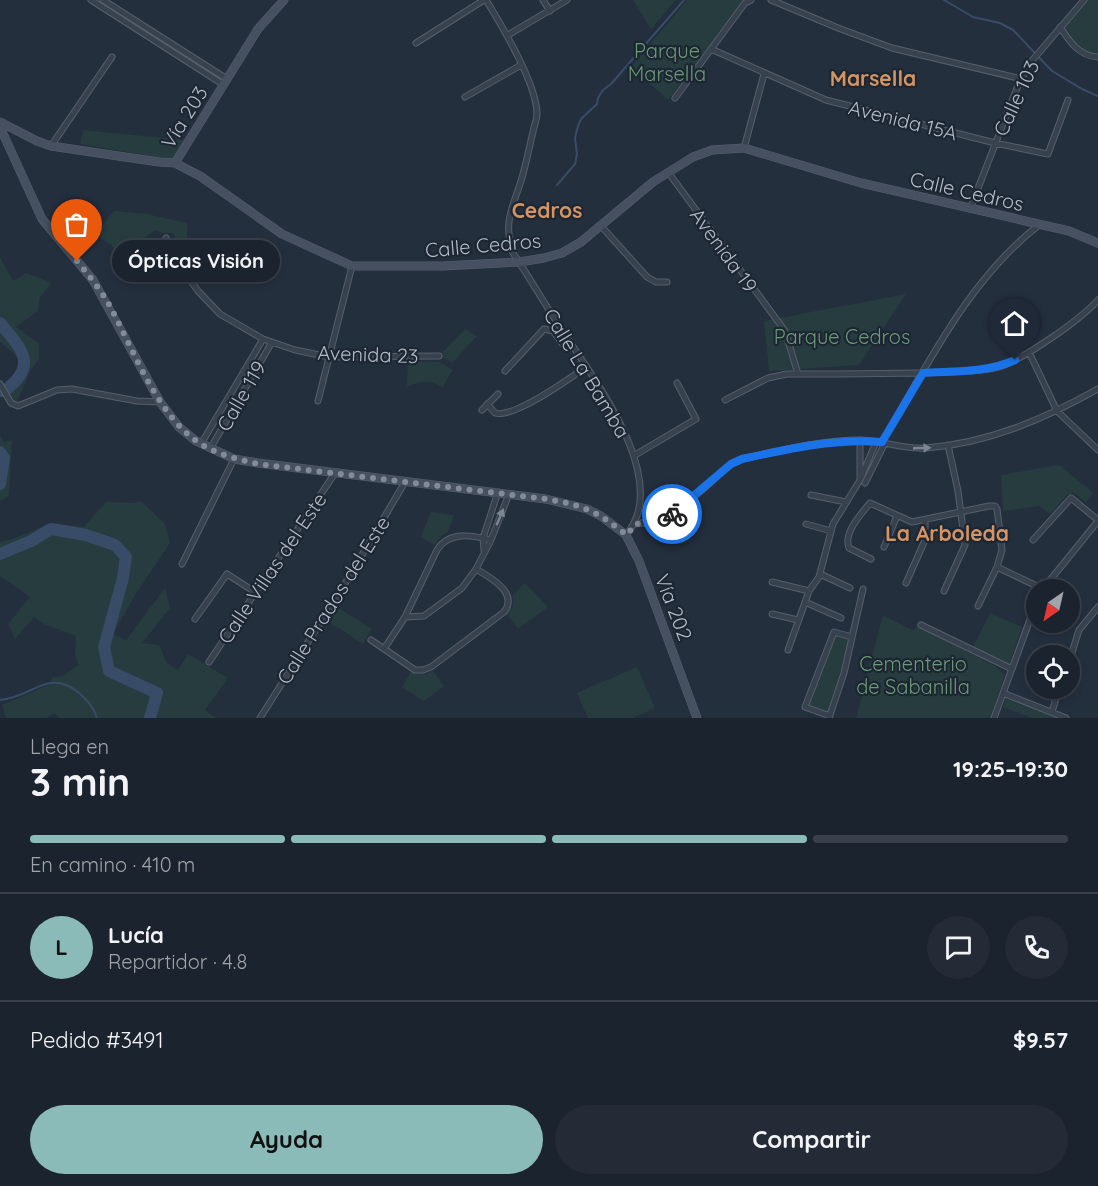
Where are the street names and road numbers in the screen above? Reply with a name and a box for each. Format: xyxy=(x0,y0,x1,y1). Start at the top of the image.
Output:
street label: Calle 103 xyxy=(988,56,1044,140)
street label: Vía 203 xyxy=(155,81,213,153)
street label: Avenida 15A xyxy=(846,94,960,146)
street label: Calle Cedros xyxy=(908,166,1026,216)
street label: Avenida 19 xyxy=(685,203,763,297)
street label: Calle Cedros xyxy=(424,227,542,263)
street label: Calle La Bamba xyxy=(538,304,636,442)
street label: Avenida 23 xyxy=(317,340,419,368)
street label: Calle 119 xyxy=(211,356,271,436)
street label: Calle Villas del Este xyxy=(212,488,332,648)
street label: Calle Prados del Este xyxy=(271,511,395,689)
street label: Vía 202 xyxy=(650,570,698,644)

